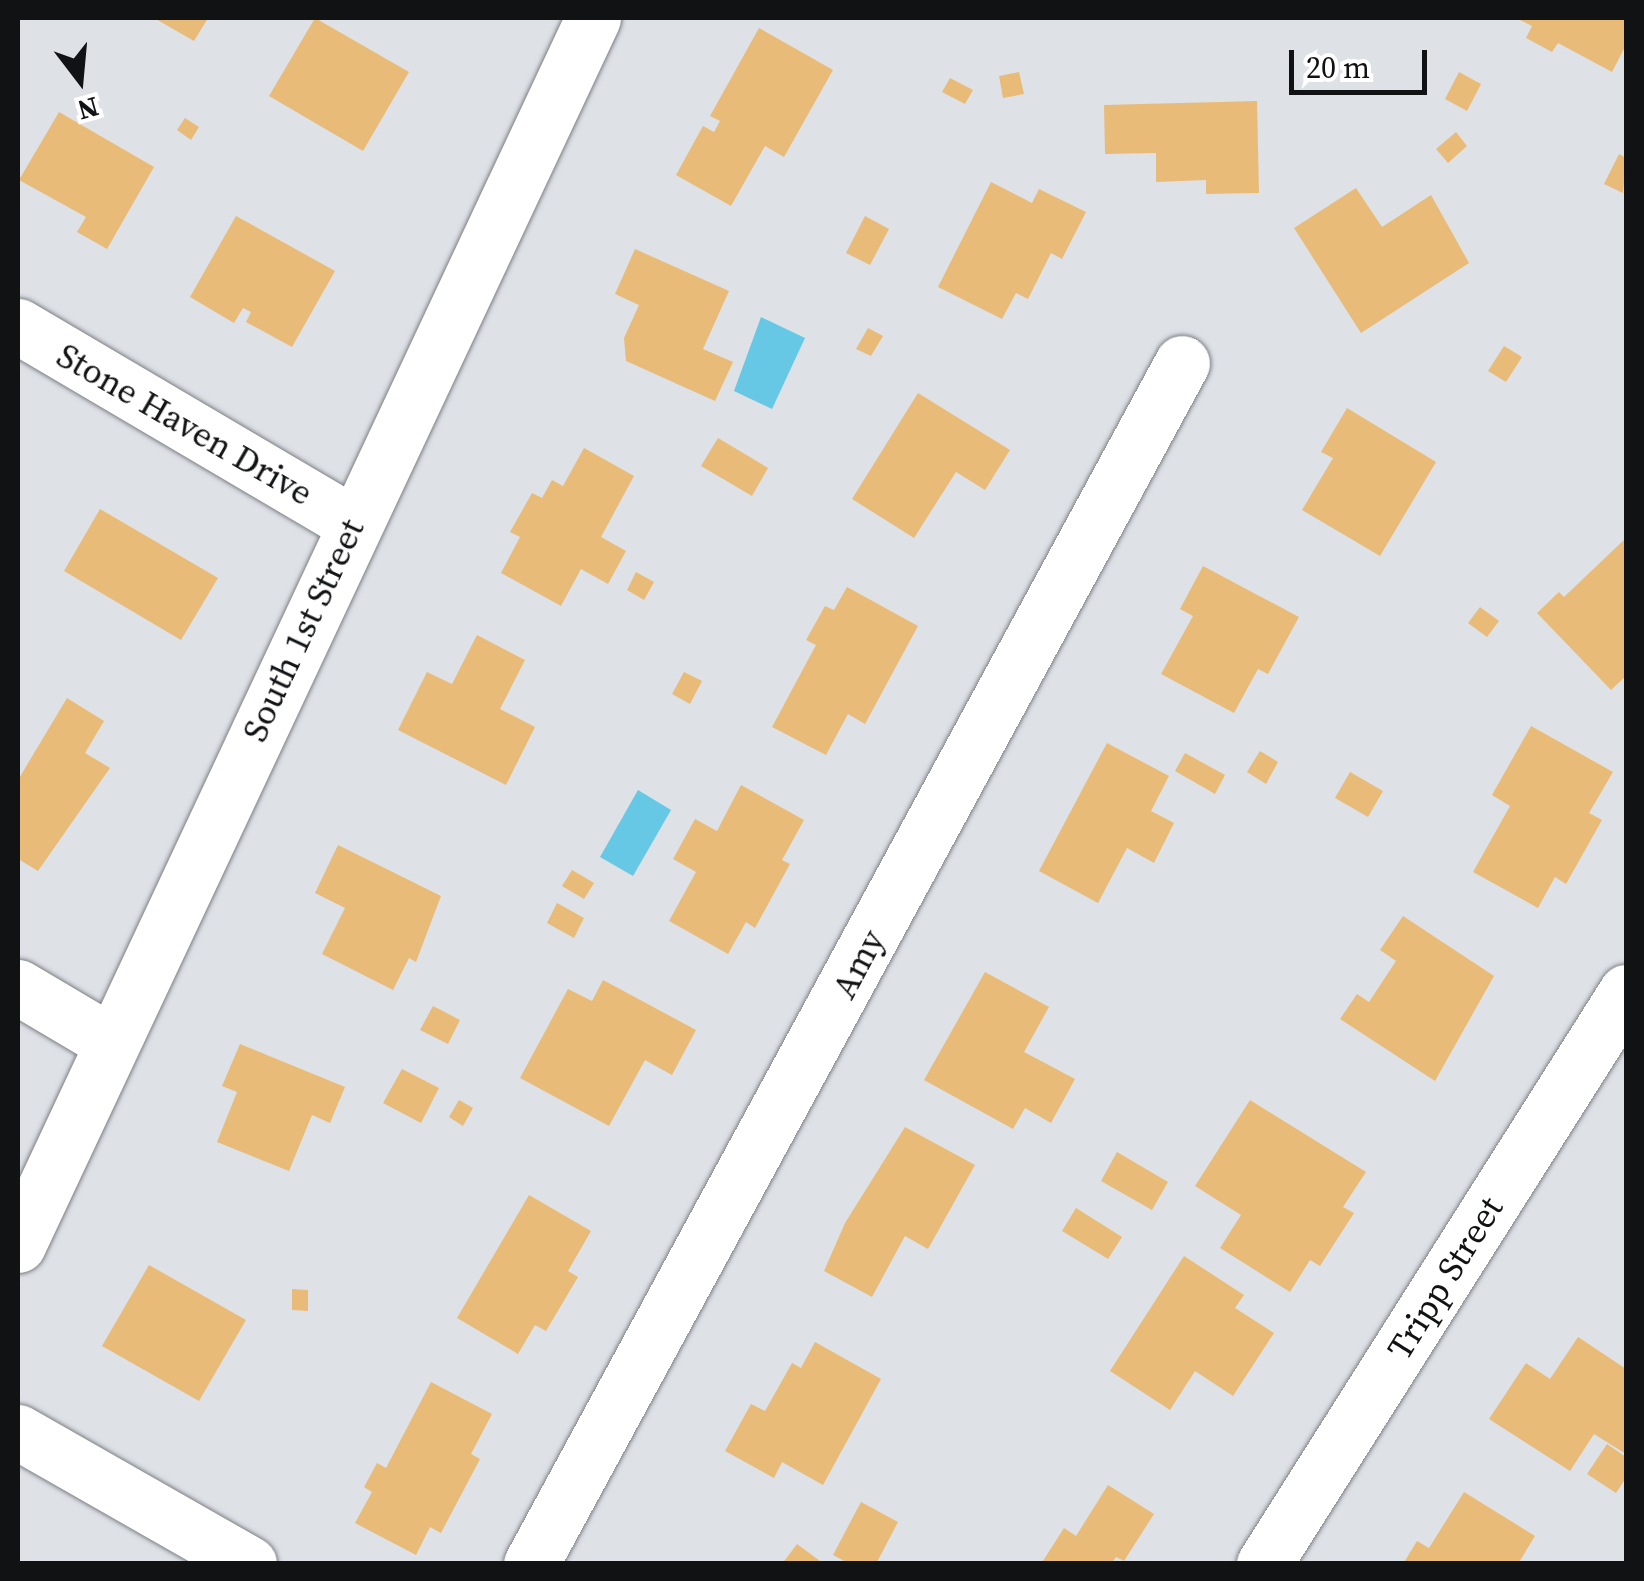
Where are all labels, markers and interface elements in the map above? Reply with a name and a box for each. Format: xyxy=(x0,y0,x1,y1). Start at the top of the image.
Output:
north arrow xyxy=(30,30,130,130)
scale bar xyxy=(1294,30,1432,92)
text: 20 m xyxy=(1306,47,1370,88)
text: N xyxy=(73,88,103,130)
street label: Stone Haven Drive xyxy=(50,334,320,514)
street label: South 1st Street xyxy=(233,512,373,748)
street label: Amy xyxy=(823,923,893,1005)
street label: Tripp Street xyxy=(1378,1189,1512,1367)

